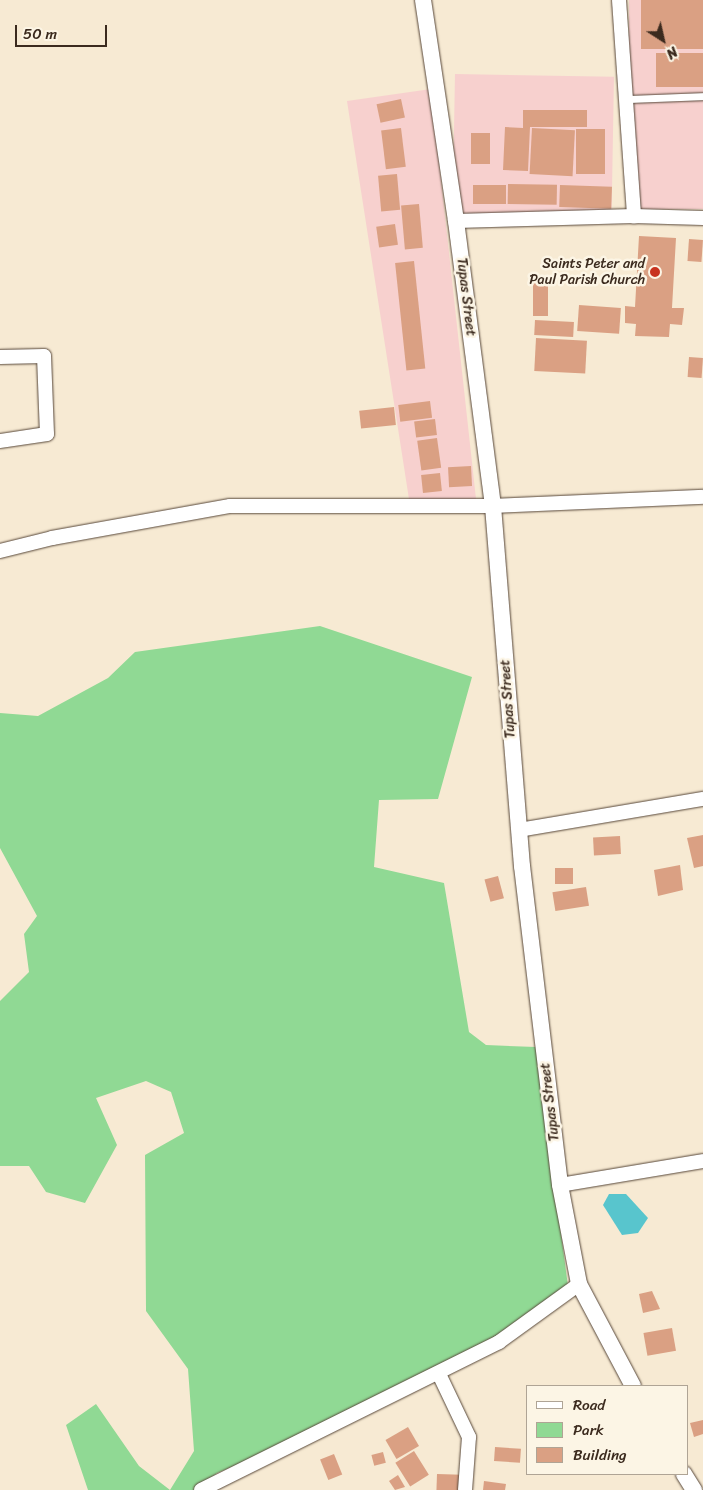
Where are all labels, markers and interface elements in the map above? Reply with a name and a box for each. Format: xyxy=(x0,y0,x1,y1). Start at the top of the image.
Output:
scale bar xyxy=(18,15,110,47)
north arrow xyxy=(638,15,688,65)
text: 50 m xyxy=(23,21,57,47)
text: N xyxy=(661,40,683,66)
place label: Saints Peter and Paul Parish Church xyxy=(528,256,645,288)
street label: Tupas Street xyxy=(453,257,479,337)
marker: Saints Peter and Paul Parish Church xyxy=(649,266,661,278)
street label: Tupas Street xyxy=(497,659,519,739)
street label: Tupas Street xyxy=(537,1062,563,1142)
legend xyxy=(526,1385,688,1475)
text: Road xyxy=(573,1392,605,1418)
text: Park xyxy=(573,1417,604,1443)
text: Building xyxy=(573,1442,627,1468)

